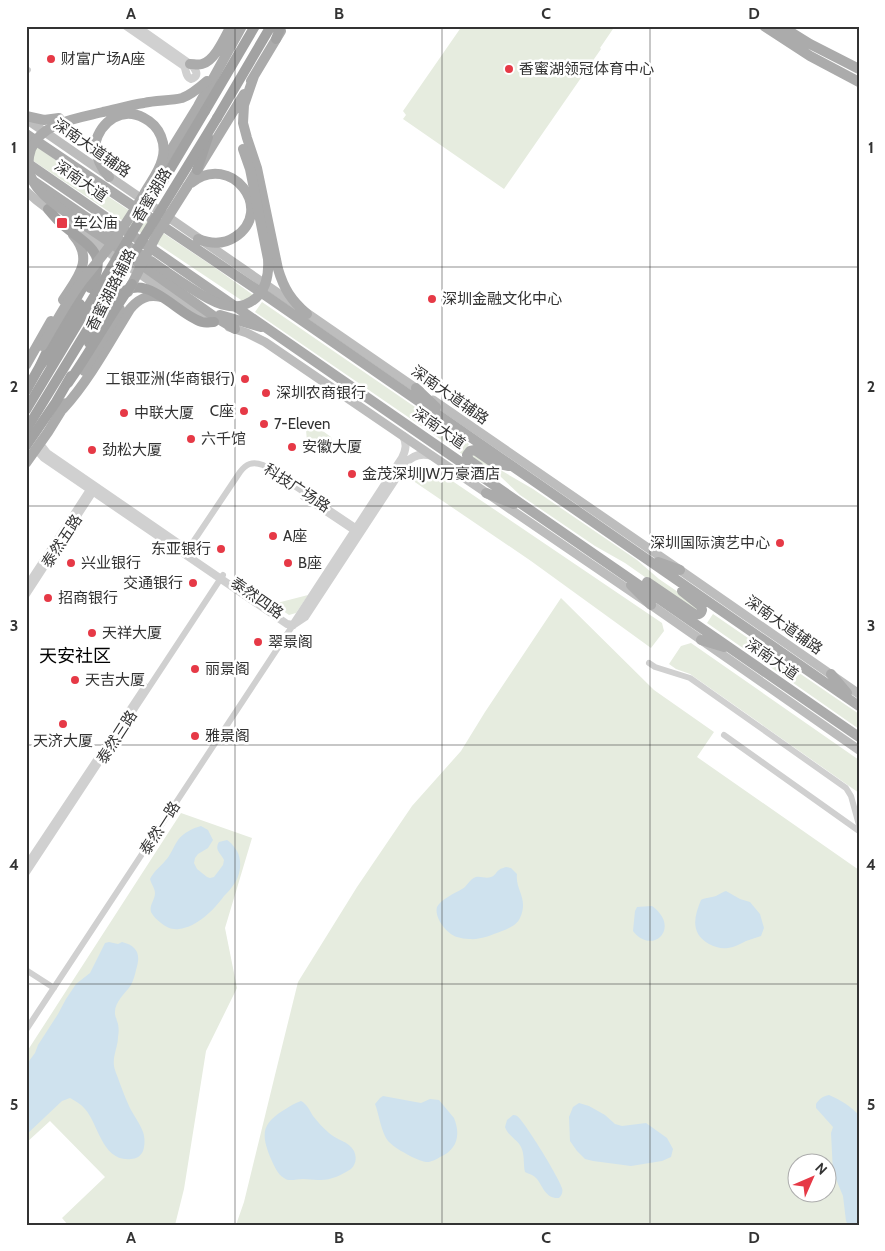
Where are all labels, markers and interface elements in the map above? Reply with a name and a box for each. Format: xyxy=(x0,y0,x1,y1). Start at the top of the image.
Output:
text: A xyxy=(126,4,136,23)
text: B xyxy=(334,4,344,23)
text: C xyxy=(541,4,551,23)
text: D xyxy=(748,4,760,23)
place label: 财富广场A座 xyxy=(61,50,145,68)
marker: 财富广场A座 xyxy=(45,53,57,65)
place label: 香蜜湖领冠体育中心 xyxy=(519,60,654,78)
marker: 香蜜湖领冠体育中心 xyxy=(503,63,515,75)
street label: 深南大道辅路 xyxy=(50,115,134,181)
text: 1 xyxy=(11,138,17,157)
text: 1 xyxy=(868,138,874,157)
street label: 深南大道 xyxy=(51,156,111,206)
street label: 香蜜湖路 xyxy=(129,165,175,225)
place label: 车公庙 xyxy=(73,214,118,232)
marker: 车公庙 xyxy=(55,216,69,230)
street label: 香蜜湖路辅路 xyxy=(83,246,139,334)
place label: 深圳金融文化中心 xyxy=(442,290,562,308)
marker: 深圳金融文化中心 xyxy=(426,293,438,305)
street label: 深南大道辅路 xyxy=(408,362,492,428)
place label: 工银亚洲(华商银行) xyxy=(106,370,235,388)
marker: 工银亚洲(华商银行) xyxy=(239,373,251,385)
text: 2 xyxy=(10,377,18,396)
text: 2 xyxy=(867,377,875,396)
place label: 深圳农商银行 xyxy=(276,384,366,402)
marker: 深圳农商银行 xyxy=(260,387,272,399)
place label: C座 xyxy=(210,402,234,420)
street label: 深南大道 xyxy=(409,403,469,453)
place label: 中联大厦 xyxy=(134,404,194,422)
marker: C座 xyxy=(238,405,250,417)
marker: 中联大厦 xyxy=(118,407,130,419)
place label: 7-Eleven xyxy=(274,415,330,433)
marker: 7-Eleven xyxy=(258,418,270,430)
place label: 六千馆 xyxy=(201,430,246,448)
marker: 六千馆 xyxy=(185,433,197,445)
place label: 安徽大厦 xyxy=(302,438,362,456)
place label: 劲松大厦 xyxy=(102,441,162,459)
marker: 安徽大厦 xyxy=(286,441,298,453)
marker: 劲松大厦 xyxy=(86,444,98,456)
street label: 科技广场路 xyxy=(261,460,333,516)
place label: 金茂深圳JW万豪酒店 xyxy=(362,465,500,483)
marker: 金茂深圳JW万豪酒店 xyxy=(346,468,358,480)
street label: 泰然五路 xyxy=(38,511,86,571)
place label: A座 xyxy=(283,527,307,545)
marker: A座 xyxy=(267,530,279,542)
place label: 深圳国际演艺中心 xyxy=(650,534,770,552)
marker: 深圳国际演艺中心 xyxy=(774,537,786,549)
place label: 东亚银行 xyxy=(151,540,211,558)
marker: 东亚银行 xyxy=(215,543,227,555)
place label: 兴业银行 xyxy=(81,554,141,572)
place label: B座 xyxy=(298,554,322,572)
marker: 兴业银行 xyxy=(65,557,77,569)
marker: B座 xyxy=(282,557,294,569)
street label: 泰然四路 xyxy=(227,573,287,623)
place label: 交通银行 xyxy=(123,574,183,592)
marker: 交通银行 xyxy=(187,577,199,589)
place label: 招商银行 xyxy=(58,589,118,607)
marker: 招商银行 xyxy=(42,592,54,604)
street label: 深南大道辅路 xyxy=(742,592,826,658)
text: 3 xyxy=(10,616,18,635)
text: 3 xyxy=(867,616,875,635)
place label: 天祥大厦 xyxy=(102,624,162,642)
marker: 天祥大厦 xyxy=(86,627,98,639)
place label: 翠景阁 xyxy=(268,633,313,651)
street label: 深南大道 xyxy=(742,634,802,684)
marker: 翠景阁 xyxy=(252,636,264,648)
district label: 天安社区 xyxy=(39,645,111,667)
place label: 丽景阁 xyxy=(205,660,250,678)
marker: 丽景阁 xyxy=(189,663,201,675)
place label: 天吉大厦 xyxy=(85,671,145,689)
marker: 天吉大厦 xyxy=(69,674,81,686)
street label: 泰然三路 xyxy=(93,707,141,767)
marker: 天济大厦 xyxy=(57,718,69,730)
place label: 雅景阁 xyxy=(205,727,250,745)
marker: 雅景阁 xyxy=(189,730,201,742)
place label: 天济大厦 xyxy=(33,732,93,750)
street label: 泰然一路 xyxy=(136,798,184,858)
text: 4 xyxy=(9,855,19,874)
text: 4 xyxy=(866,855,876,874)
text: 5 xyxy=(10,1095,18,1114)
text: 5 xyxy=(867,1095,875,1114)
north arrow xyxy=(788,1154,838,1204)
text: N xyxy=(811,1159,831,1179)
text: A xyxy=(126,1228,136,1247)
text: B xyxy=(334,1228,344,1247)
text: C xyxy=(541,1228,551,1247)
text: D xyxy=(748,1228,760,1247)

